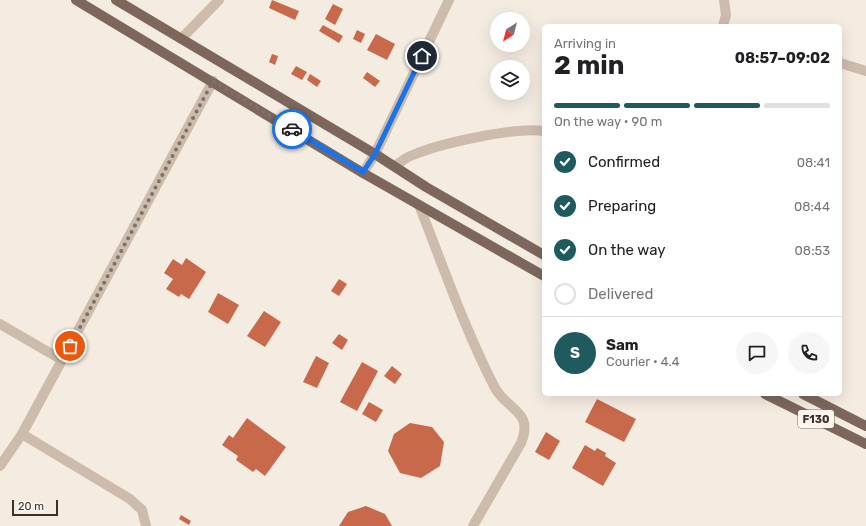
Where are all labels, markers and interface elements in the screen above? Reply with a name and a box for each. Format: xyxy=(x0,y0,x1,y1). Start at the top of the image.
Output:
north arrow xyxy=(490,12,530,52)
map controls xyxy=(490,12,530,100)
text: Arriving in xyxy=(554,36,616,51)
pin xyxy=(405,39,439,73)
icon: home xyxy=(411,45,433,67)
text: 08:57–09:02 xyxy=(735,49,830,67)
text: 2 min xyxy=(554,50,624,81)
button: layers xyxy=(490,60,530,100)
courier xyxy=(272,109,312,149)
text: On the way · 90 m xyxy=(554,114,662,129)
icon: car xyxy=(281,118,303,140)
icon: check xyxy=(554,151,576,173)
text: Confirmed xyxy=(588,153,660,171)
text: 08:41 xyxy=(797,155,830,170)
icon: check xyxy=(554,195,576,217)
text: Preparing xyxy=(588,197,656,215)
text: 08:44 xyxy=(794,199,830,214)
icon: check xyxy=(554,239,576,261)
text: On the way xyxy=(588,241,666,259)
text: 08:53 xyxy=(795,243,830,258)
text: Delivered xyxy=(588,285,653,303)
pin xyxy=(53,329,87,363)
button: chat xyxy=(736,332,778,374)
button: phone xyxy=(788,332,830,374)
icon: bag xyxy=(59,335,81,357)
text: Sam xyxy=(606,336,639,354)
text: S xyxy=(570,344,580,362)
text: Courier · 4.4 xyxy=(606,354,680,369)
road number: F130 xyxy=(798,410,834,428)
scale bar xyxy=(12,498,58,517)
text: 20 m xyxy=(18,500,44,513)

